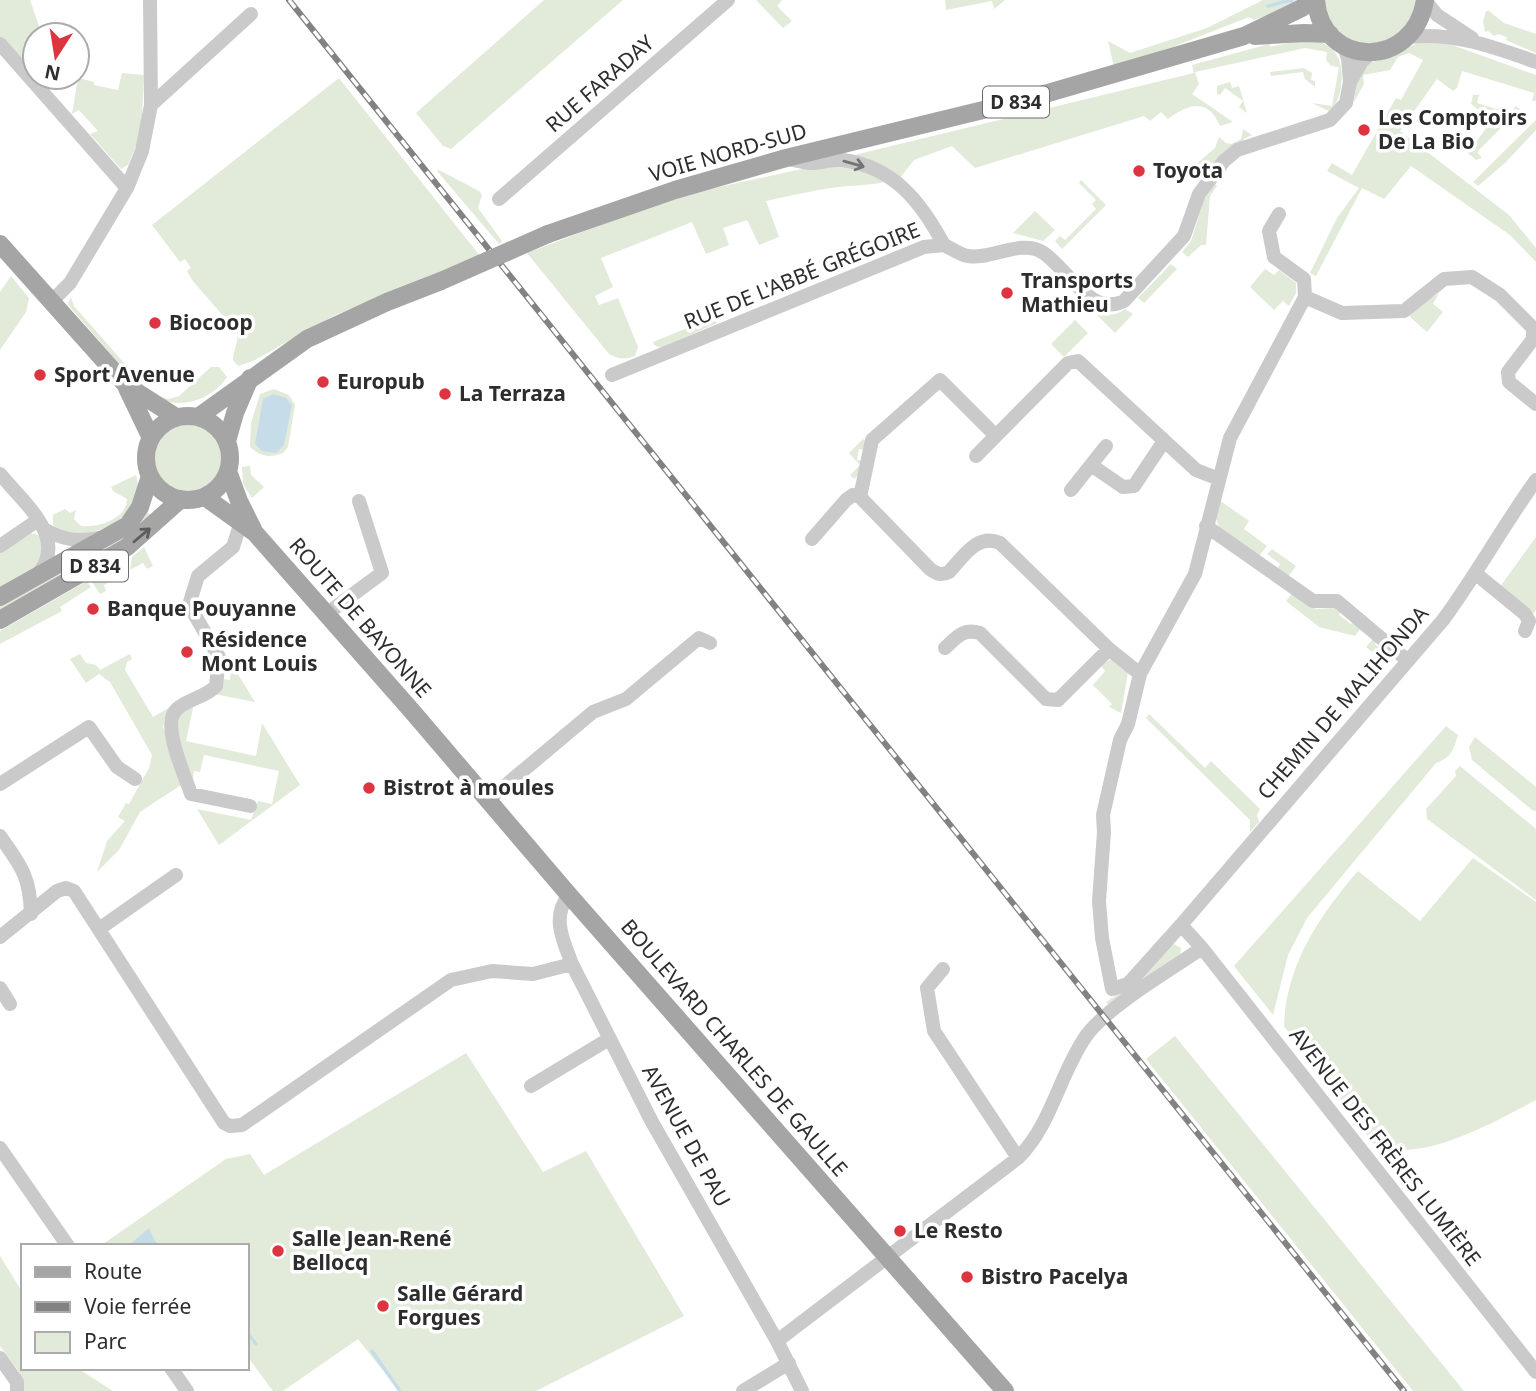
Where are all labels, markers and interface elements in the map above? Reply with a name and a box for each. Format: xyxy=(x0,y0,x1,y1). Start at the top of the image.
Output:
north arrow xyxy=(21,21,91,91)
street label: RUE FARADAY xyxy=(539,28,660,138)
text: N xyxy=(42,58,63,87)
road number: D 834 xyxy=(983,86,1049,118)
place label: Les Comptoirs De La Bio xyxy=(1378,103,1527,155)
street label: VOIE NORD-SUD xyxy=(646,116,810,188)
marker: Les Comptoirs De La Bio xyxy=(1356,122,1372,138)
place label: Toyota xyxy=(1153,156,1223,184)
one-way arrow xyxy=(842,158,864,171)
marker: Toyota xyxy=(1131,163,1147,179)
street label: RUE DE L'ABBÉ GRÉGOIRE xyxy=(680,215,924,335)
place label: Transports Mathieu xyxy=(1021,266,1133,318)
marker: Transports Mathieu xyxy=(999,285,1015,301)
place label: Biocoop xyxy=(169,308,253,336)
marker: Biocoop xyxy=(147,315,163,331)
place label: Sport Avenue xyxy=(54,360,195,388)
marker: Sport Avenue xyxy=(32,367,48,383)
place label: Europub xyxy=(337,367,425,395)
marker: Europub xyxy=(315,374,331,390)
place label: La Terraza xyxy=(459,379,566,407)
marker: La Terraza xyxy=(437,386,453,402)
one-way arrow xyxy=(133,527,151,542)
street label: ROUTE DE BAYONNE xyxy=(283,531,438,703)
road number: D 834 xyxy=(62,551,128,582)
place label: Banque Pouyanne xyxy=(107,594,296,622)
street label: CHEMIN DE MALIHONDA xyxy=(1251,599,1434,805)
marker: Banque Pouyanne xyxy=(85,601,101,617)
place label: Résidence Mont Louis xyxy=(201,625,318,677)
marker: Résidence Mont Louis xyxy=(179,644,195,660)
place label: Bistrot à moules xyxy=(383,773,554,801)
marker: Bistrot à moules xyxy=(361,780,377,796)
street label: BOULEVARD CHARLES DE GAULLE xyxy=(615,913,854,1182)
street label: AVENUE DES FRÈRES LUMIÈRE xyxy=(1284,1021,1488,1271)
street label: AVENUE DE PAU xyxy=(636,1060,737,1211)
place label: Le Resto xyxy=(914,1216,1003,1244)
marker: Le Resto xyxy=(892,1223,908,1239)
place label: Salle Jean-René Bellocq xyxy=(292,1224,452,1276)
marker: Salle Jean-René Bellocq xyxy=(270,1243,286,1259)
legend xyxy=(21,1244,248,1370)
text: Route xyxy=(84,1257,142,1285)
place label: Bistro Pacelya xyxy=(981,1262,1128,1290)
marker: Bistro Pacelya xyxy=(959,1269,975,1285)
place label: Salle Gérard Forgues xyxy=(397,1279,523,1331)
text: Voie ferrée xyxy=(84,1292,191,1320)
marker: Salle Gérard Forgues xyxy=(375,1298,391,1314)
text: Parc xyxy=(84,1327,127,1355)

